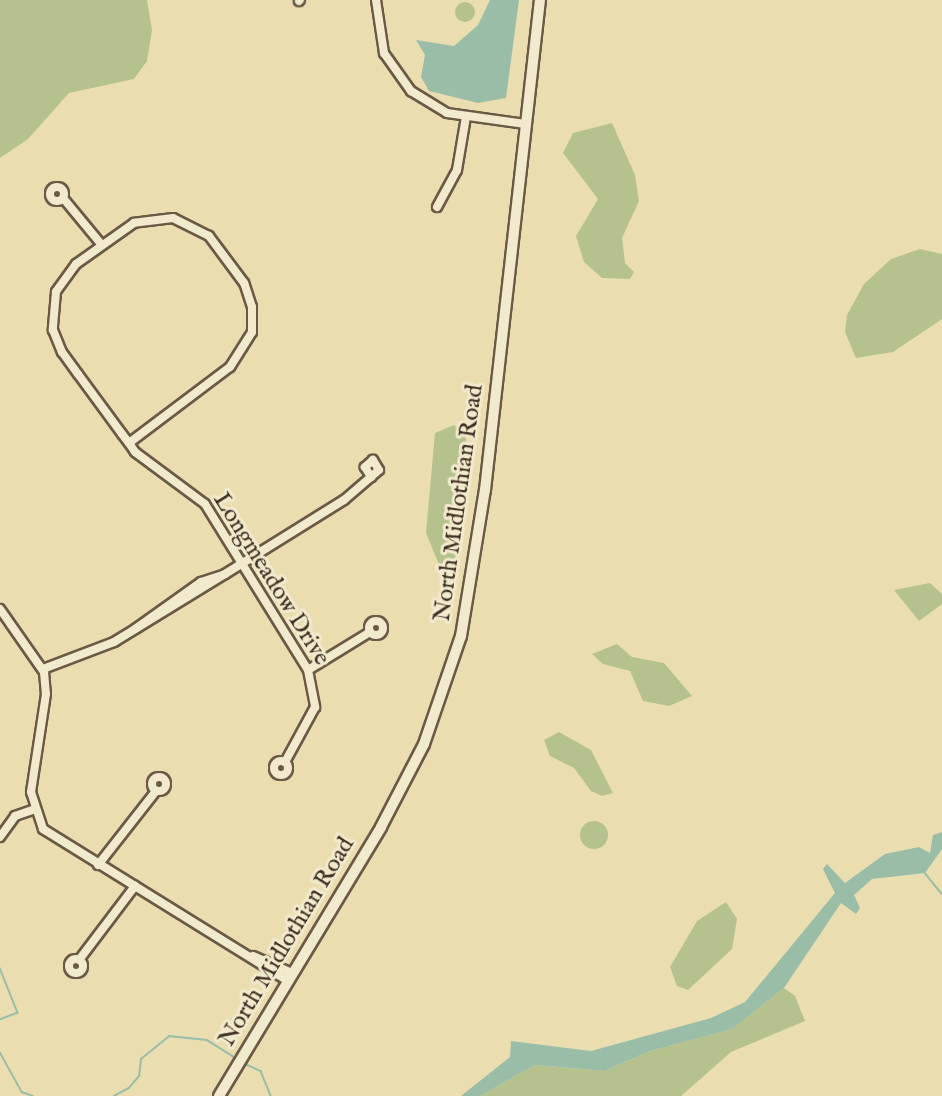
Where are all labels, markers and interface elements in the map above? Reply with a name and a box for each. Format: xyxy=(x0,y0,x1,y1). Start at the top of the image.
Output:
street label: North Midlothian Road xyxy=(428,383,490,623)
street label: Longmeadow Drive xyxy=(206,487,336,671)
street label: North Midlothian Road xyxy=(213,832,361,1052)

